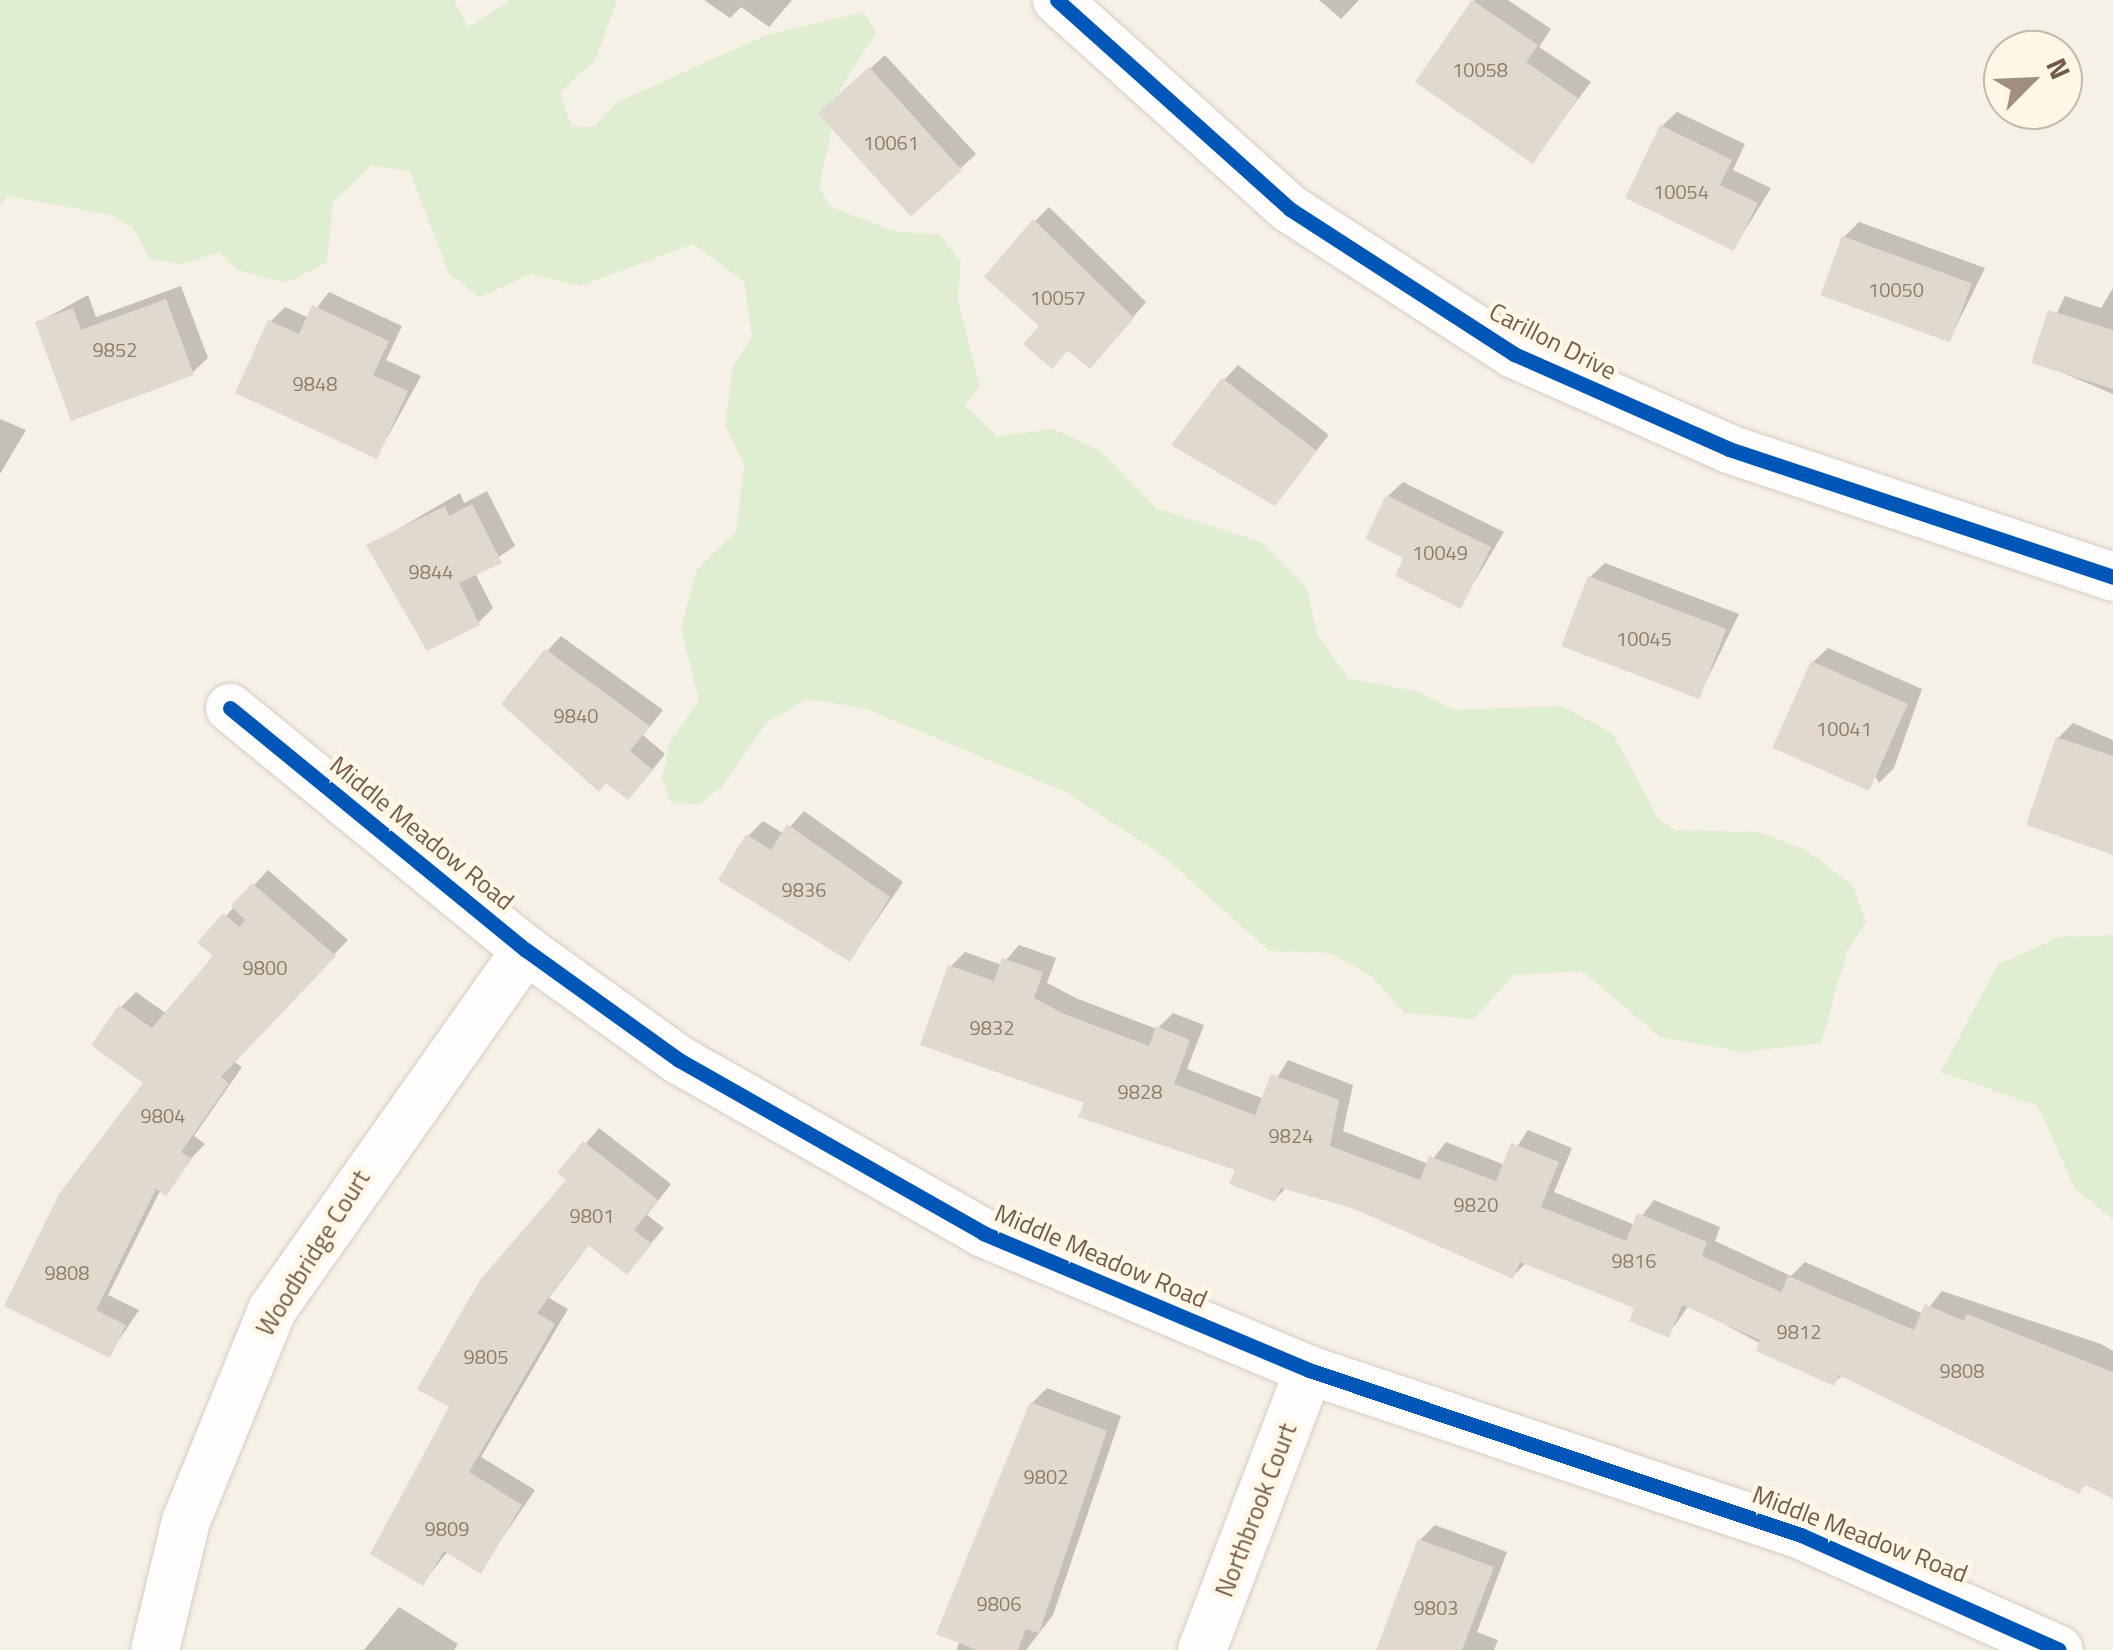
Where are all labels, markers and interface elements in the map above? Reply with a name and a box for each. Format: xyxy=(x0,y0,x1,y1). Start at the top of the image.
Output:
north arrow xyxy=(1983,30,2083,130)
text: N xyxy=(2035,51,2083,86)
house number: 10058 xyxy=(1452,57,1508,81)
house number: 10061 xyxy=(863,130,919,154)
house number: 10054 xyxy=(1653,179,1709,203)
house number: 10050 xyxy=(1868,277,1924,301)
house number: 10057 xyxy=(1030,285,1086,309)
street label: Carillon Drive xyxy=(1484,296,1622,386)
house number: 9852 xyxy=(93,337,137,361)
house number: 9848 xyxy=(293,371,337,395)
house number: 10049 xyxy=(1412,540,1468,564)
house number: 9844 xyxy=(409,559,453,583)
house number: 10045 xyxy=(1616,626,1672,650)
house number: 9840 xyxy=(554,703,598,727)
house number: 10041 xyxy=(1816,716,1872,740)
street label: Middle Meadow Road xyxy=(324,750,520,916)
house number: 9836 xyxy=(782,877,826,901)
house number: 9800 xyxy=(243,955,287,979)
house number: 9832 xyxy=(970,1015,1014,1039)
house number: 9828 xyxy=(1118,1079,1162,1103)
house number: 9804 xyxy=(141,1103,185,1127)
house number: 9824 xyxy=(1269,1123,1313,1147)
street label: Woodbridge Court xyxy=(250,1164,376,1342)
house number: 9820 xyxy=(1454,1192,1498,1216)
street label: Middle Meadow Road xyxy=(990,1198,1212,1314)
house number: 9801 xyxy=(570,1203,614,1227)
house number: 9816 xyxy=(1612,1248,1656,1272)
house number: 9808 xyxy=(45,1260,89,1284)
house number: 9812 xyxy=(1777,1319,1821,1343)
house number: 9805 xyxy=(464,1344,508,1368)
house number: 9808 xyxy=(1940,1358,1984,1382)
street label: Northbrook Court xyxy=(1209,1419,1303,1601)
house number: 9802 xyxy=(1024,1464,1068,1488)
street label: Middle Meadow Road xyxy=(1748,1479,1972,1589)
house number: 9809 xyxy=(425,1516,469,1540)
house number: 9806 xyxy=(977,1591,1021,1615)
house number: 9803 xyxy=(1414,1595,1458,1619)

